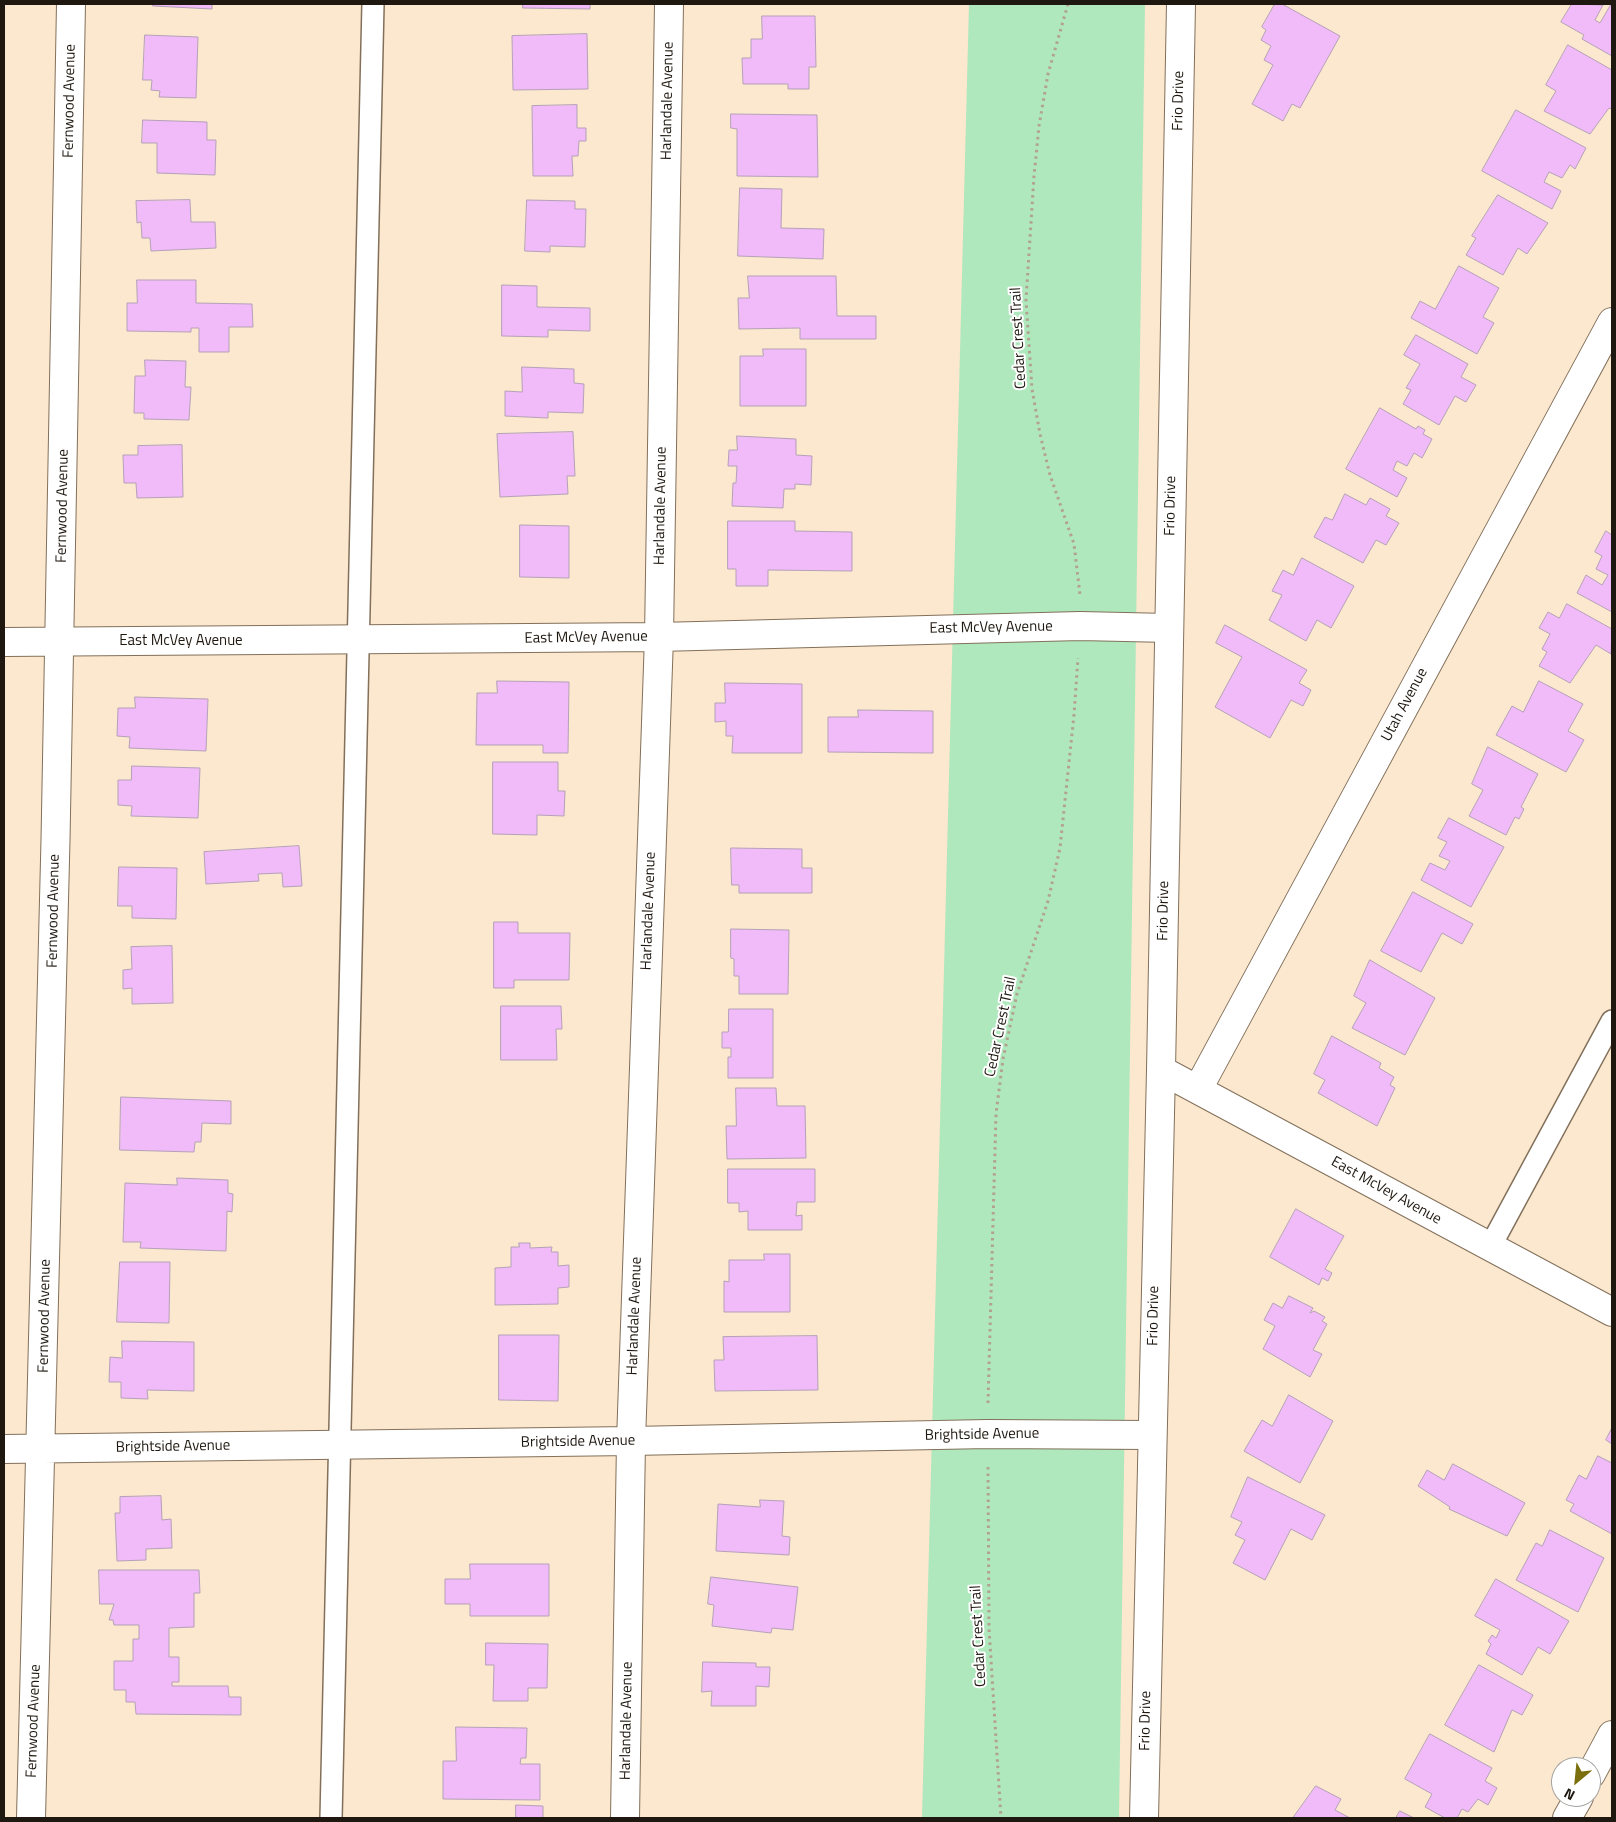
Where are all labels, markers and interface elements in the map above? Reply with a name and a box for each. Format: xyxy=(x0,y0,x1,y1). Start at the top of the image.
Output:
street label: Harlandale Avenue xyxy=(658,42,678,160)
street label: Fernwood Avenue xyxy=(60,44,80,158)
street label: Frio Drive xyxy=(1169,71,1189,131)
street label: Cedar Crest Trail xyxy=(1007,287,1031,389)
street label: Harlandale Avenue xyxy=(651,447,671,565)
street label: Fernwood Avenue xyxy=(53,449,73,563)
street label: Frio Drive xyxy=(1161,476,1181,536)
street label: East McVey Avenue xyxy=(929,618,1053,638)
street label: East McVey Avenue xyxy=(524,628,648,648)
street label: East McVey Avenue xyxy=(119,632,243,650)
street label: Utah Avenue xyxy=(1378,665,1432,745)
street label: Harlandale Avenue xyxy=(638,851,660,971)
street label: Fernwood Avenue xyxy=(44,854,64,968)
street label: Frio Drive xyxy=(1154,881,1174,941)
street label: Cedar Crest Trail xyxy=(982,975,1020,1079)
street label: East McVey Avenue xyxy=(1328,1153,1444,1229)
street label: Harlandale Avenue xyxy=(624,1256,646,1376)
street label: Fernwood Avenue xyxy=(35,1259,55,1373)
street label: Frio Drive xyxy=(1144,1286,1164,1346)
street label: Brightside Avenue xyxy=(925,1425,1039,1445)
street label: Brightside Avenue xyxy=(521,1432,635,1452)
street label: Brightside Avenue xyxy=(116,1437,230,1457)
street label: Cedar Crest Trail xyxy=(967,1585,991,1687)
street label: Harlandale Avenue xyxy=(617,1662,637,1780)
street label: Fernwood Avenue xyxy=(23,1664,45,1778)
street label: Frio Drive xyxy=(1136,1691,1156,1751)
north arrow xyxy=(1551,1757,1601,1807)
text: N xyxy=(1560,1783,1578,1806)

